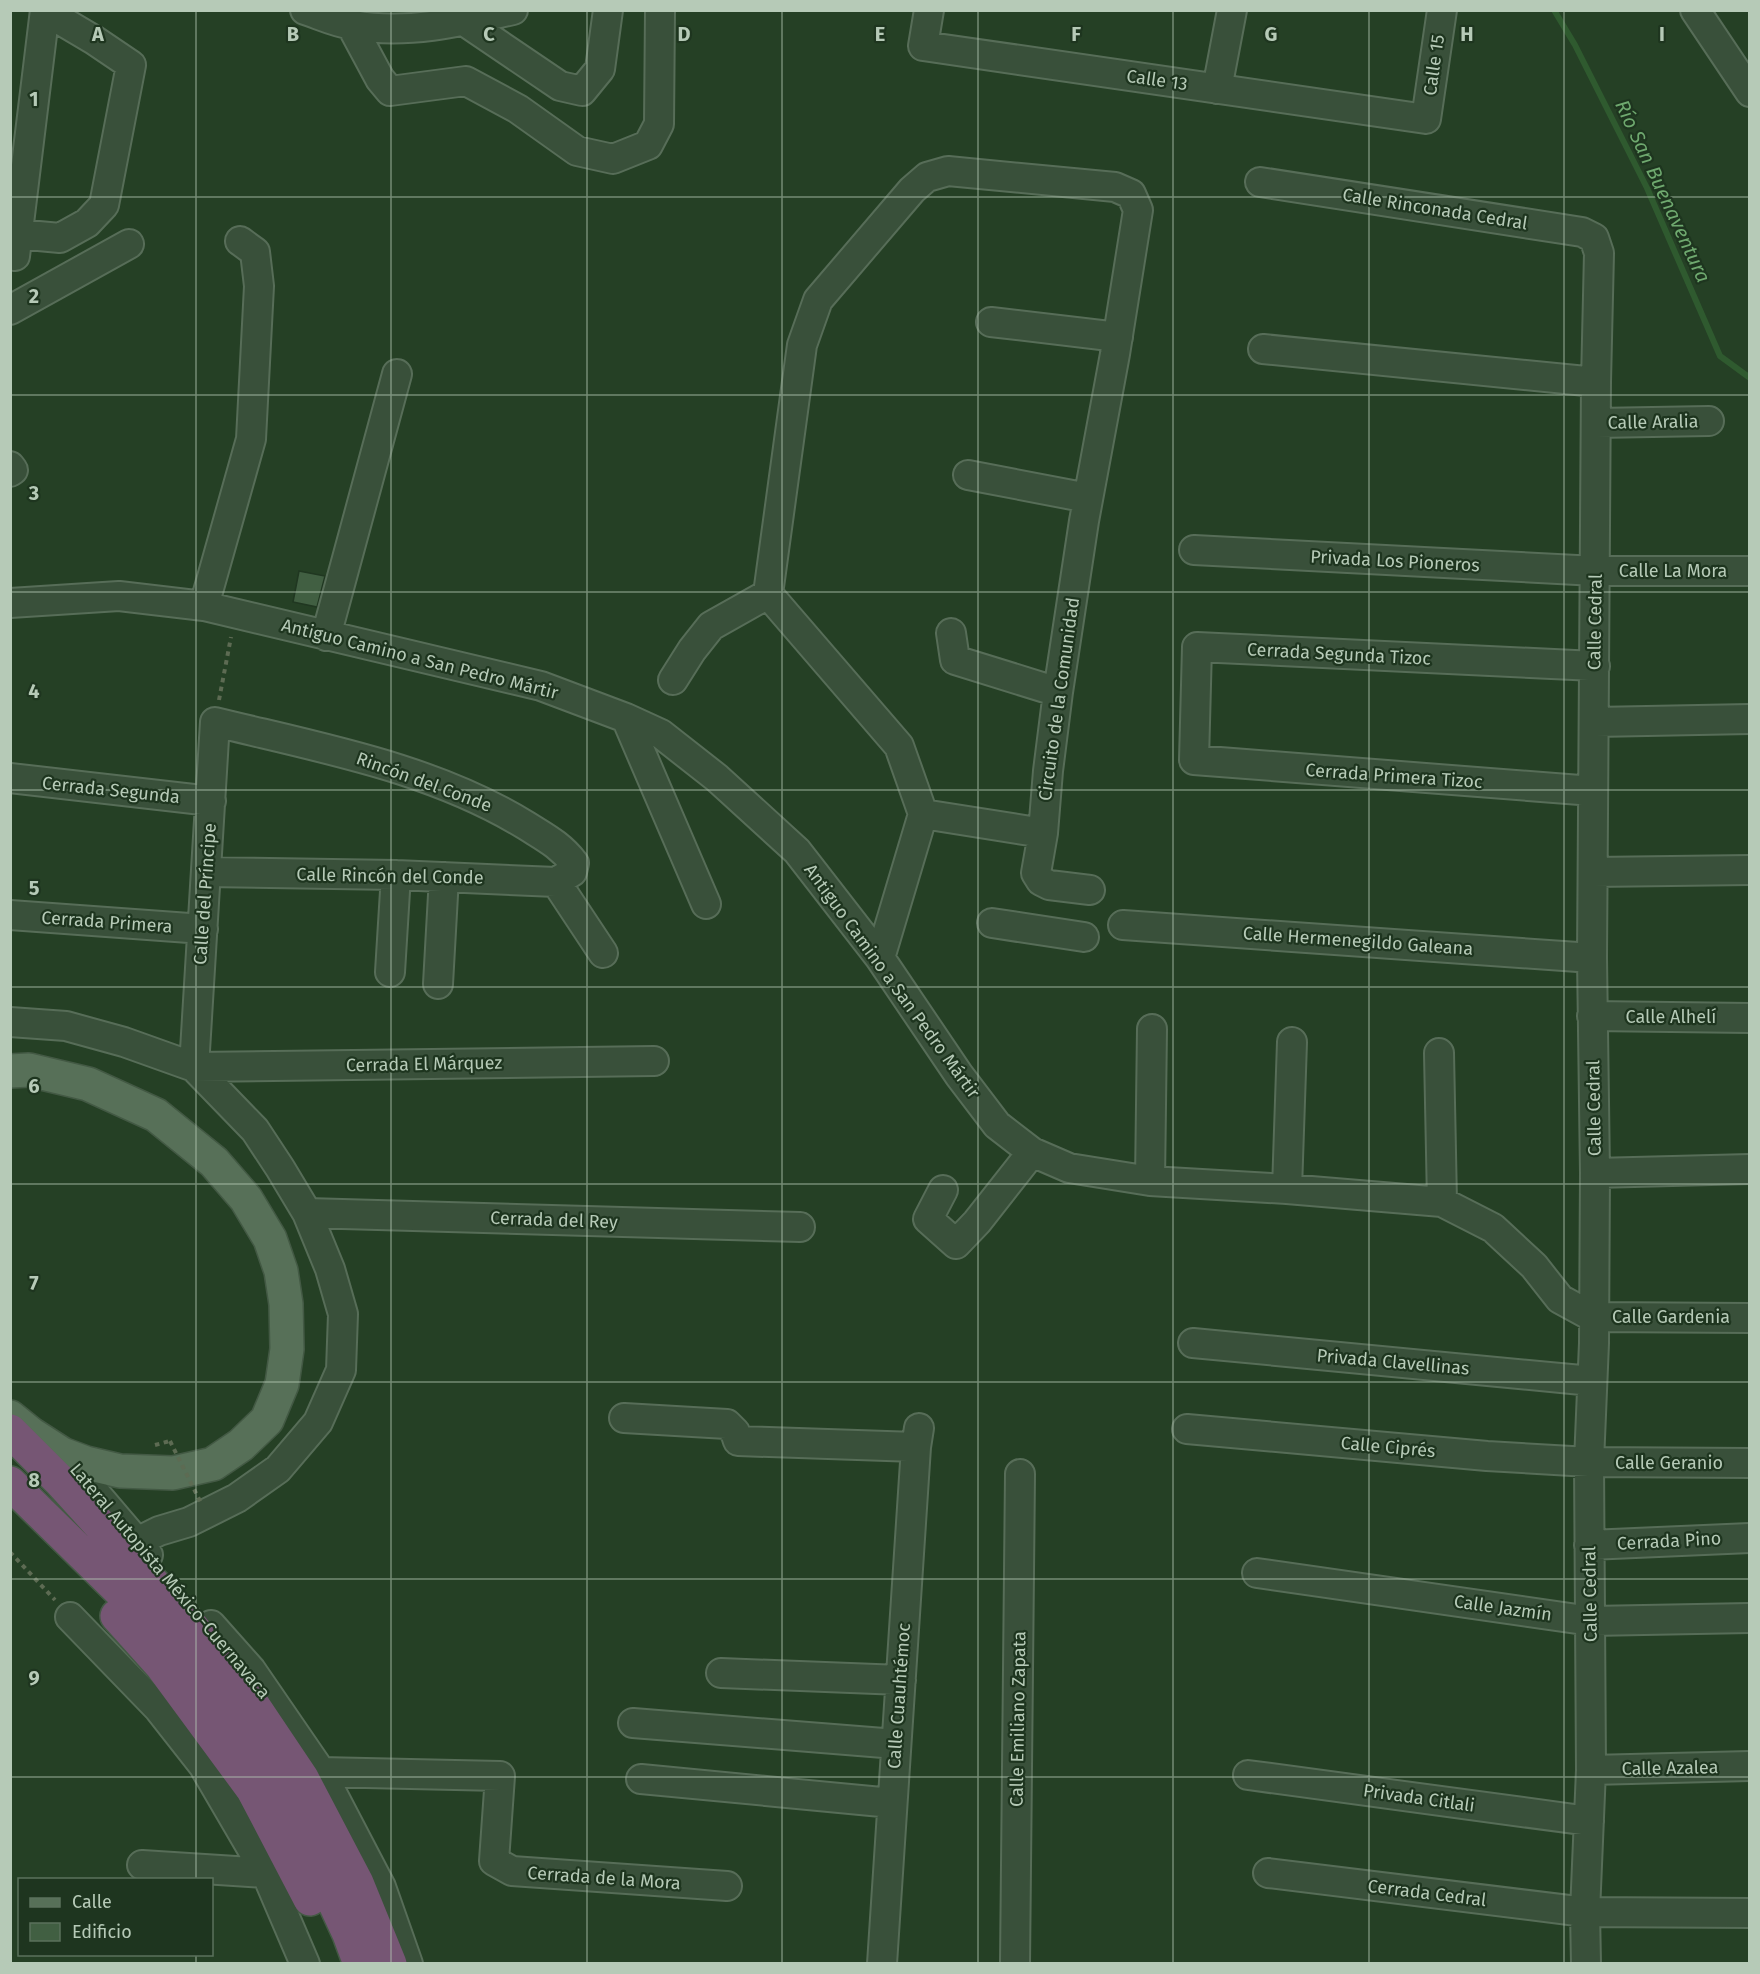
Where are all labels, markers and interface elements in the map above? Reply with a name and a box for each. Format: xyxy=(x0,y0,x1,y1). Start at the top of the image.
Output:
text: A xyxy=(91,22,105,46)
text: B xyxy=(287,22,299,46)
text: C xyxy=(483,22,495,46)
text: D xyxy=(677,22,691,46)
text: E xyxy=(875,22,885,46)
text: F xyxy=(1071,22,1081,46)
text: G xyxy=(1265,22,1277,46)
text: H xyxy=(1460,22,1474,46)
text: I xyxy=(1659,22,1665,46)
street label: Calle 15 xyxy=(1419,33,1449,97)
street label: Calle 13 xyxy=(1125,65,1189,95)
text: 1 xyxy=(29,87,39,111)
water label: Río San Buenaventura xyxy=(1610,96,1716,286)
street label: Calle Rinconada Cedral xyxy=(1341,184,1529,234)
text: 2 xyxy=(29,284,39,308)
street label: Calle Aralia xyxy=(1607,410,1699,434)
text: 3 xyxy=(28,481,39,505)
street label: Privada Los Pioneros xyxy=(1310,546,1480,576)
street label: Calle La Mora xyxy=(1619,560,1727,582)
street label: Calle Cedral xyxy=(1583,574,1607,670)
street label: Circuito de la Comunidad xyxy=(1034,596,1084,802)
street label: Antiguo Camino a San Pedro Mártir xyxy=(279,614,561,704)
street label: Cerrada Segunda Tizoc xyxy=(1246,638,1432,670)
text: 4 xyxy=(28,679,40,703)
street label: Rincón del Conde xyxy=(353,747,495,817)
street label: Cerrada Primera Tizoc xyxy=(1305,759,1484,793)
street label: Cerrada Segunda xyxy=(41,772,181,808)
street label: Calle del Príncipe xyxy=(189,822,221,966)
street label: Antiguo Camino a San Pedro Mártir xyxy=(800,860,984,1103)
street label: Calle Rincón del Conde xyxy=(296,863,484,889)
text: 5 xyxy=(29,876,40,900)
street label: Cerrada Primera xyxy=(41,906,173,938)
street label: Calle Hermenegildo Galeana xyxy=(1242,922,1474,960)
street label: Calle Alhelí xyxy=(1626,1006,1716,1028)
street label: Cerrada El Márquez xyxy=(346,1052,503,1076)
street label: Calle Cedral xyxy=(1582,1060,1606,1156)
text: 6 xyxy=(28,1074,40,1098)
street label: Cerrada del Rey xyxy=(490,1207,618,1233)
text: 7 xyxy=(29,1271,39,1295)
street label: Calle Gardenia xyxy=(1612,1306,1730,1328)
street label: Privada Clavellinas xyxy=(1316,1344,1470,1380)
street label: Calle Ciprés xyxy=(1340,1432,1436,1462)
street label: Calle Geranio xyxy=(1615,1452,1723,1474)
street label: Lateral Autopista México-Cuernavaca xyxy=(65,1459,275,1703)
text: 8 xyxy=(28,1468,40,1492)
street label: Cerrada Pino xyxy=(1616,1527,1722,1555)
street label: Calle Cedral xyxy=(1578,1546,1602,1642)
street label: Calle Jazmín xyxy=(1453,1590,1553,1626)
street label: Calle Cuauhtémoc xyxy=(883,1622,915,1770)
street label: Calle Emiliano Zapata xyxy=(1005,1631,1031,1807)
text: 9 xyxy=(28,1666,40,1690)
street label: Calle Azalea xyxy=(1621,1756,1719,1780)
street label: Privada Citlali xyxy=(1362,1779,1476,1817)
street label: Cerrada de la Mora xyxy=(527,1862,681,1894)
street label: Cerrada Cedral xyxy=(1366,1875,1488,1911)
legend xyxy=(18,1878,213,1956)
text: Calle xyxy=(72,1891,112,1913)
text: Edificio xyxy=(72,1921,132,1943)

